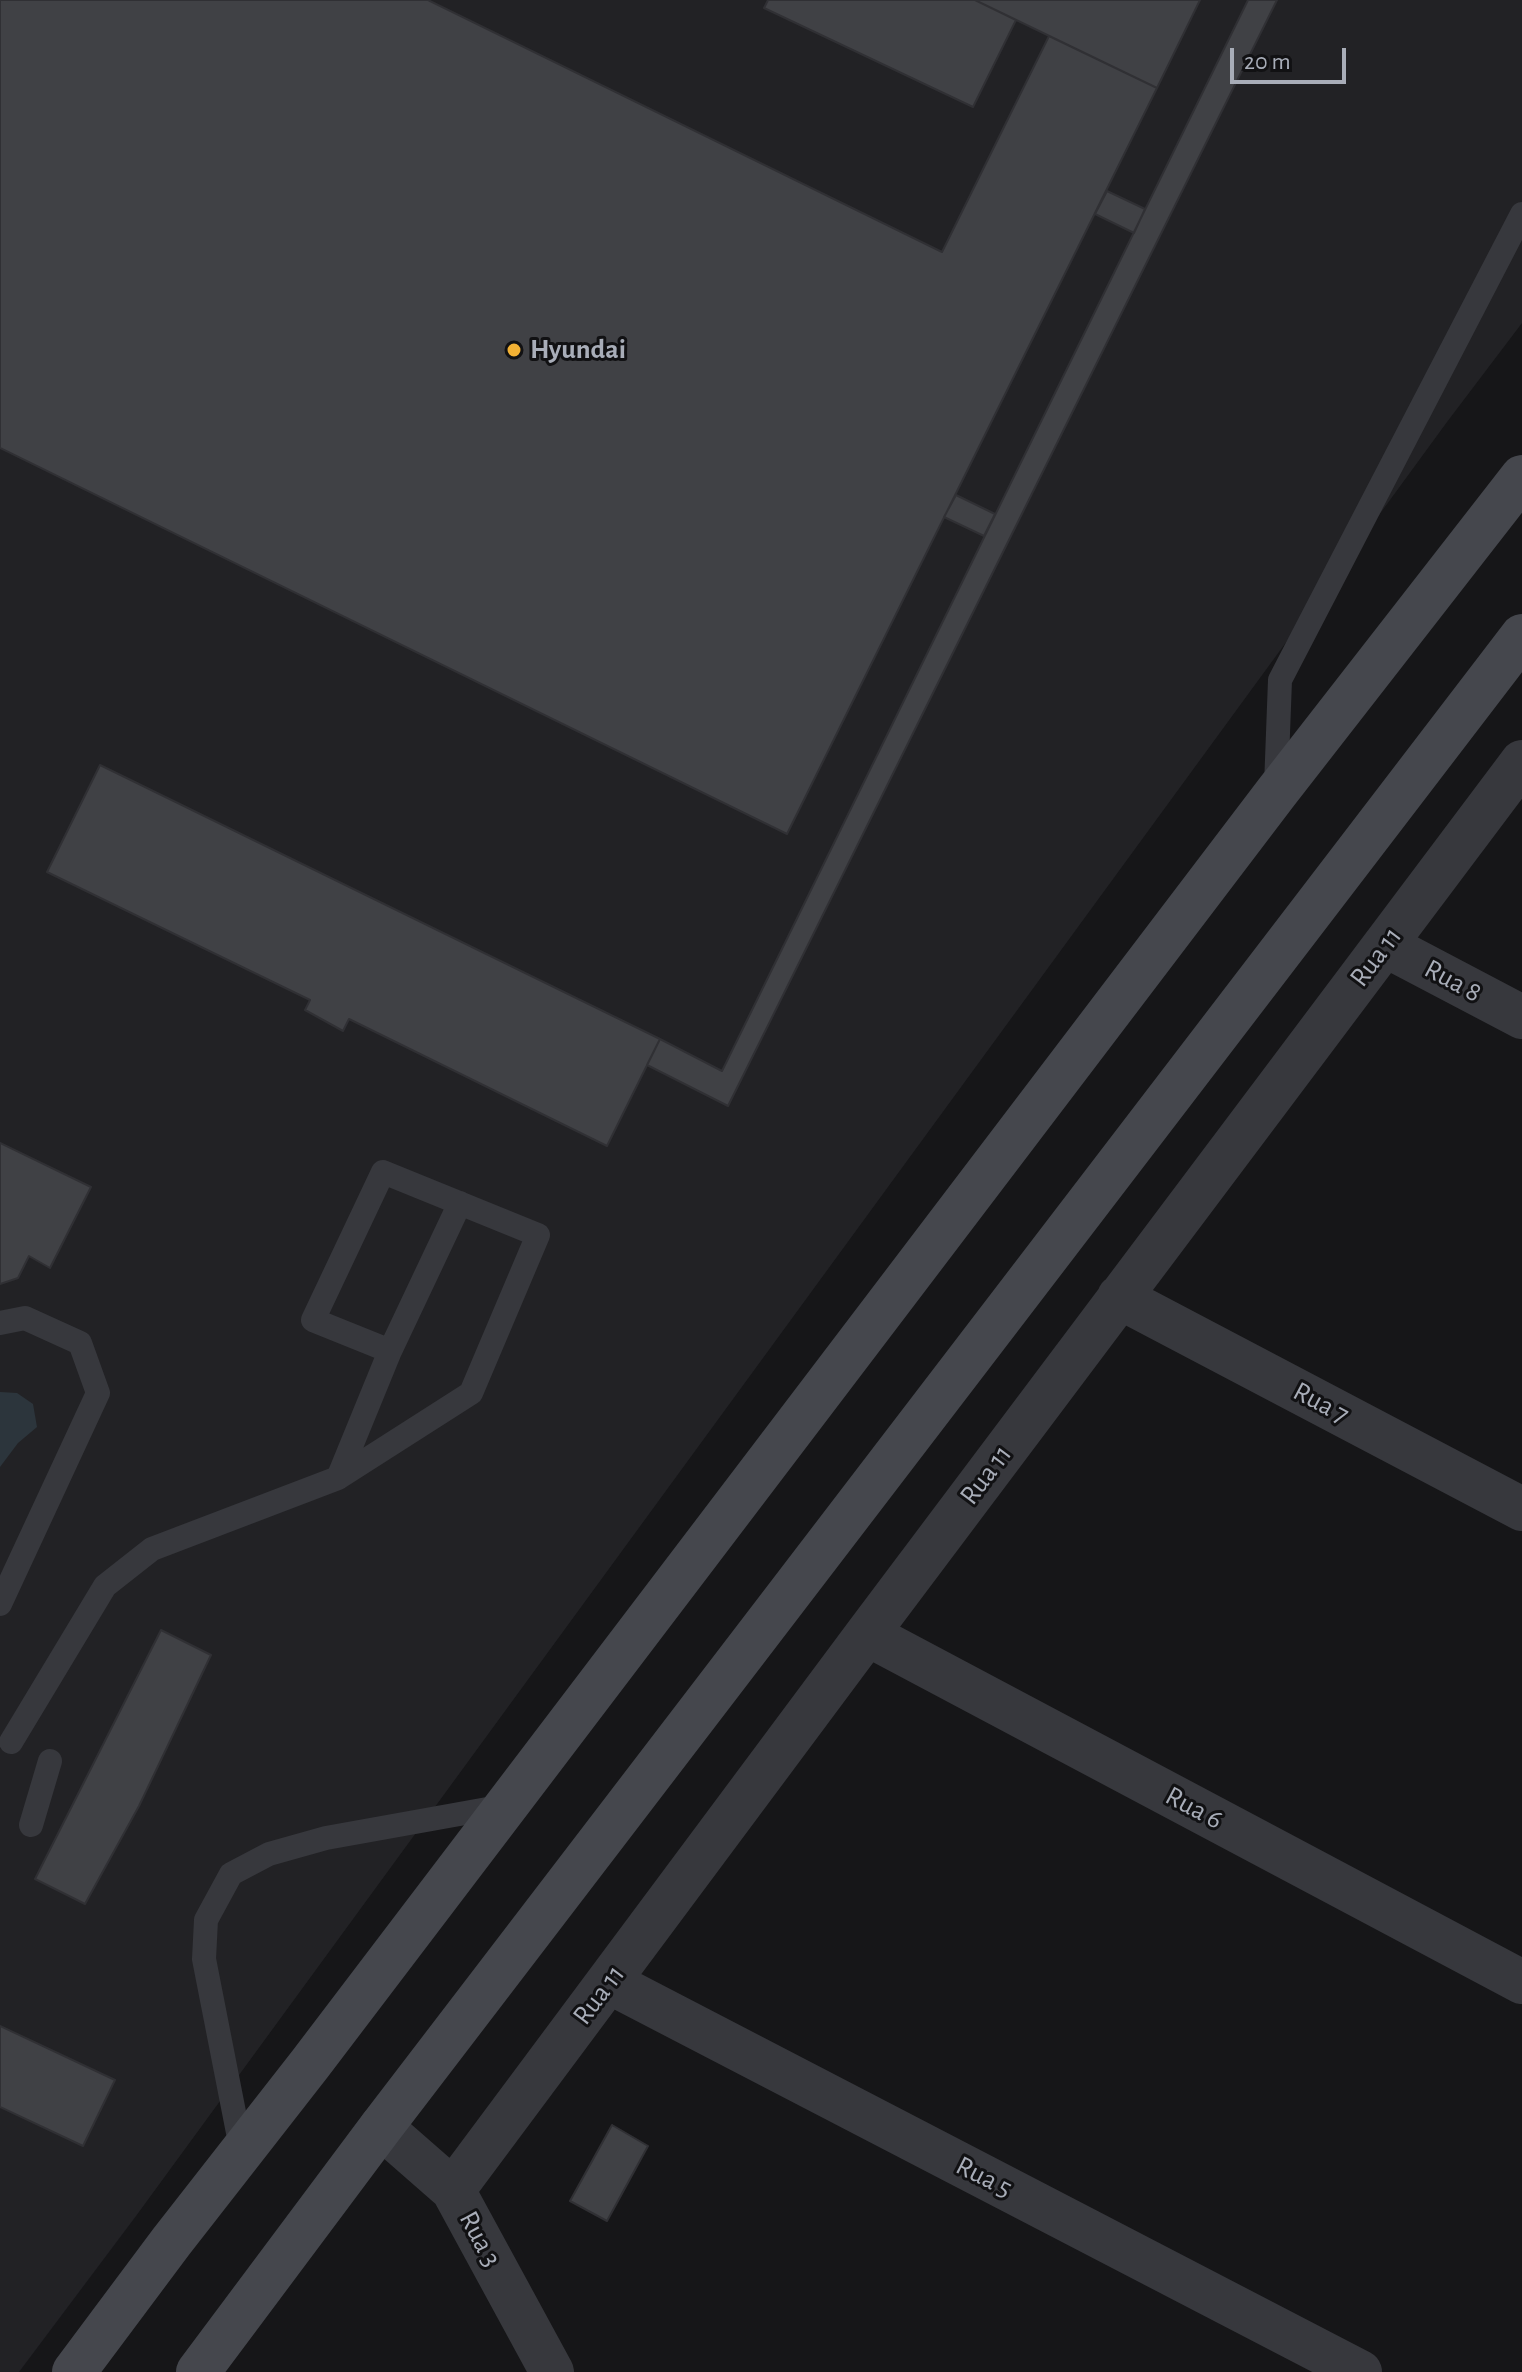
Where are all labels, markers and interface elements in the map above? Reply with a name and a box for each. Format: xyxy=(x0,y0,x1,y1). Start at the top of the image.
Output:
scale bar xyxy=(1234,32,1350,82)
text: 20 m xyxy=(1244,50,1291,74)
place label: Hyundai xyxy=(530,333,626,367)
marker: Hyundai xyxy=(505,341,523,359)
street label: Rua 11 xyxy=(1343,921,1409,993)
street label: Rua 8 xyxy=(1419,952,1487,1010)
street label: Rua 7 xyxy=(1287,1374,1355,1432)
street label: Rua 11 xyxy=(953,1439,1019,1511)
street label: Rua 6 xyxy=(1160,1779,1228,1837)
street label: Rua 11 xyxy=(566,1959,632,2031)
street label: Rua 5 xyxy=(950,2149,1018,2205)
street label: Rua 3 xyxy=(451,2205,509,2273)

